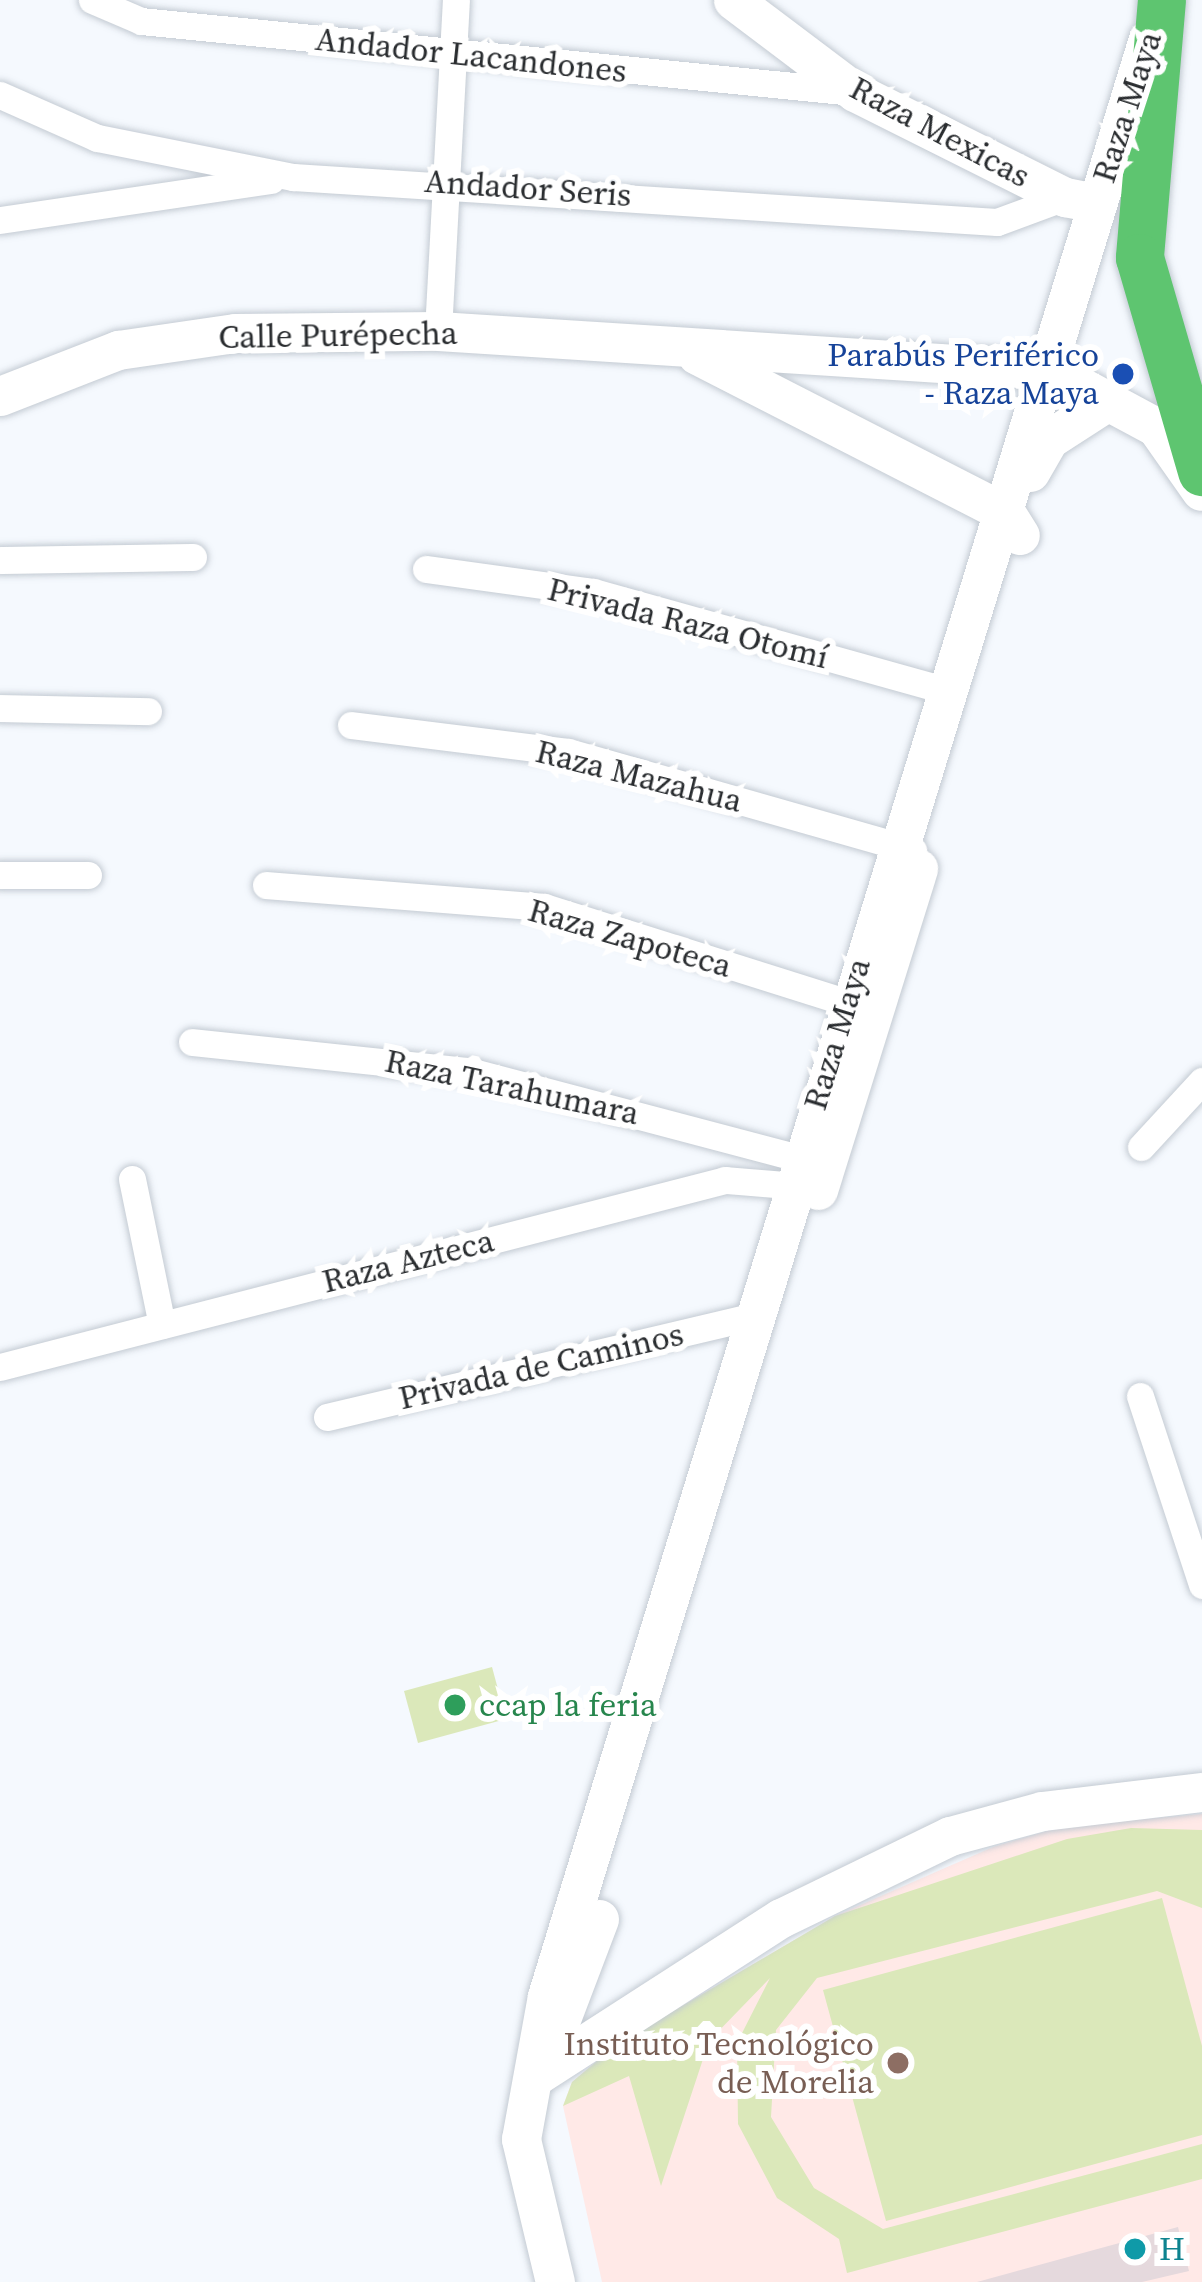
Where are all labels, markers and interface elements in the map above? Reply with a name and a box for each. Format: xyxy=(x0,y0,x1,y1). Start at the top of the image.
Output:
street label: Andador Lacandones xyxy=(313,19,629,91)
street label: Raza Maya xyxy=(1084,26,1170,188)
street label: Raza Mexicas xyxy=(843,68,1037,196)
street label: Andador Seris xyxy=(423,161,633,215)
street label: Calle Purépecha xyxy=(218,313,458,357)
place label: Parabús Periférico - Raza Maya xyxy=(827,335,1099,413)
marker: Parabús Periférico - Raza Maya xyxy=(1110,361,1136,387)
street label: Privada Raza Otomí xyxy=(544,569,832,677)
street label: Raza Mazahua xyxy=(532,731,746,821)
street label: Raza Zapoteca xyxy=(524,890,736,986)
street label: Raza Maya xyxy=(795,953,879,1115)
street label: Raza Tarahumara xyxy=(381,1041,643,1133)
street label: Raza Azteca xyxy=(318,1221,498,1301)
street label: Privada de Caminos xyxy=(395,1314,687,1418)
place label: ccap la feria xyxy=(479,1685,657,1725)
marker: ccap la feria xyxy=(442,1692,468,1718)
place label: Instituto Tecnológico de Morelia xyxy=(563,2024,874,2102)
marker: Instituto Tecnológico de Morelia xyxy=(885,2050,911,2076)
place label: H xyxy=(1159,2229,1185,2269)
marker: H xyxy=(1122,2236,1148,2262)

